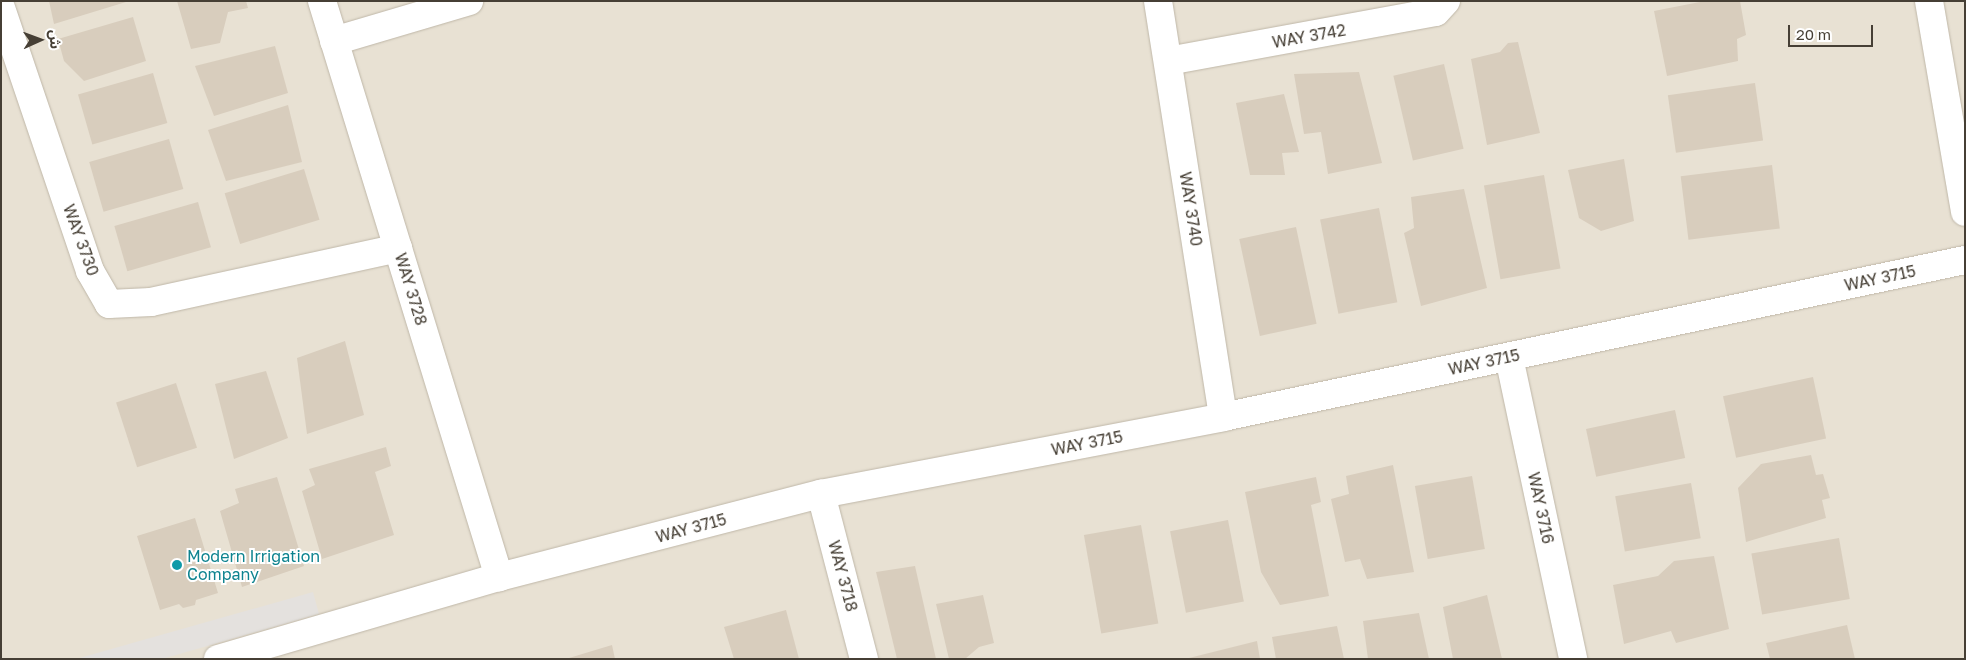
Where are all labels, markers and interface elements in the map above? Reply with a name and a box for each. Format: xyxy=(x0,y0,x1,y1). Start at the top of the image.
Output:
north arrow xyxy=(15,15,65,65)
scale bar xyxy=(1791,15,1876,47)
street label: WAY 3742 xyxy=(1271,20,1347,52)
text: 20 m xyxy=(1796,25,1831,43)
text: ش xyxy=(47,30,64,49)
street label: WAY 3740 xyxy=(1176,170,1206,248)
street label: WAY 3730 xyxy=(59,202,103,278)
street label: WAY 3728 xyxy=(391,251,431,327)
street label: WAY 3715 xyxy=(1842,261,1918,295)
street label: WAY 3715 xyxy=(1446,345,1522,379)
street label: WAY 3715 xyxy=(1050,427,1124,459)
street label: WAY 3716 xyxy=(1524,470,1558,546)
street label: WAY 3715 xyxy=(653,509,729,547)
street label: WAY 3718 xyxy=(824,538,862,614)
place label: Modern Irrigation Company xyxy=(187,546,320,584)
marker: Modern Irrigation Company xyxy=(171,559,183,571)

